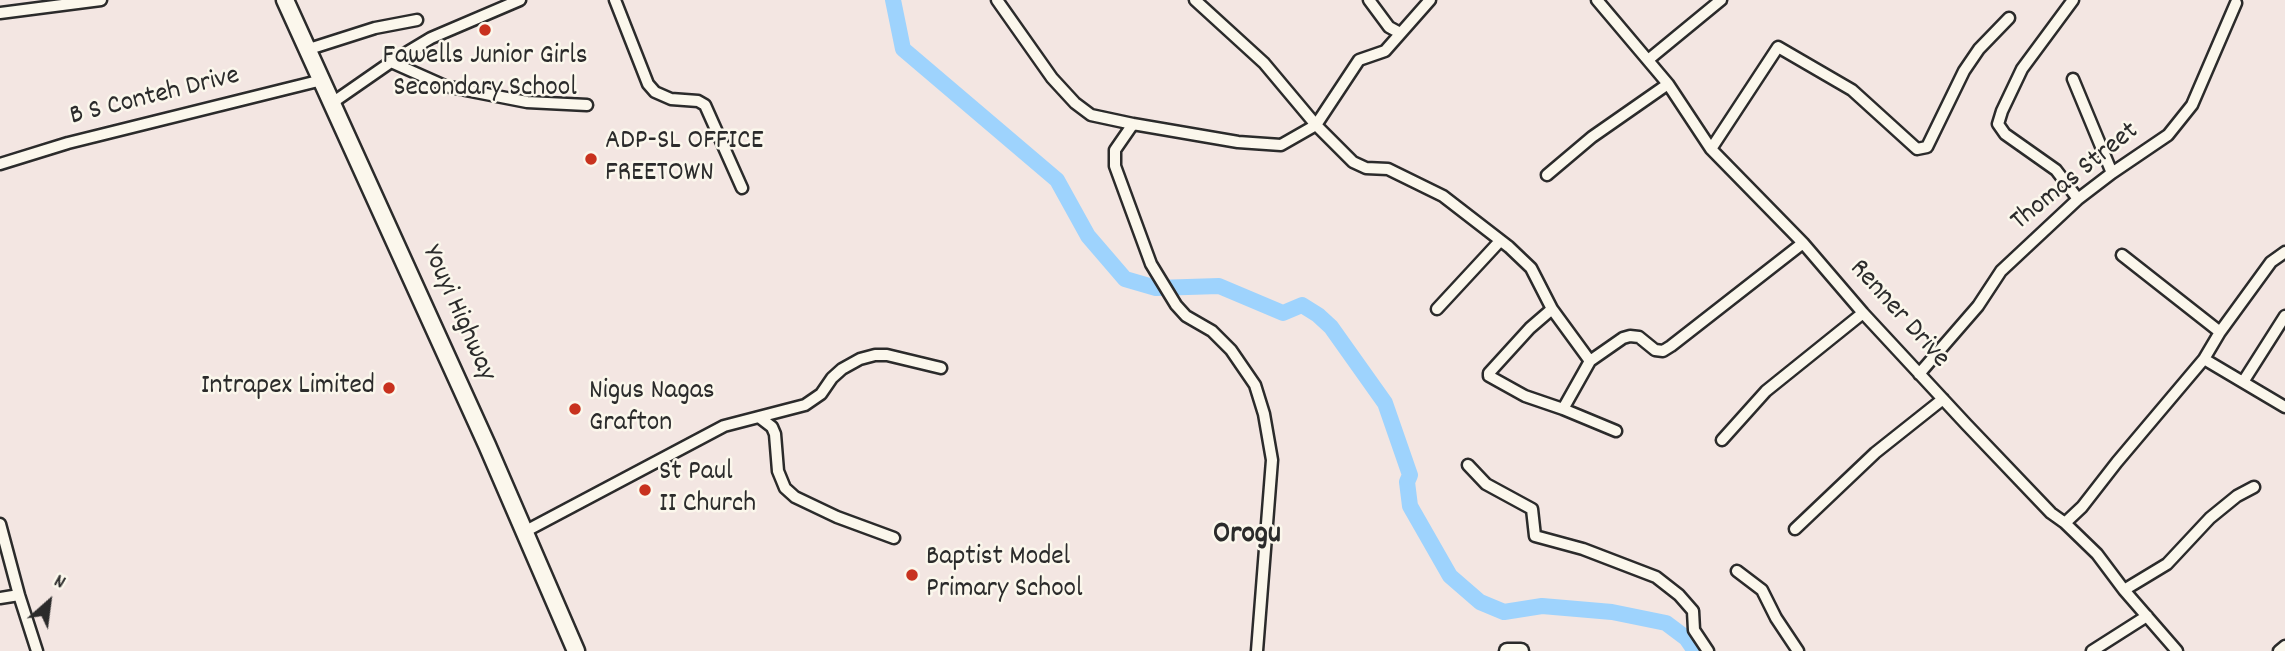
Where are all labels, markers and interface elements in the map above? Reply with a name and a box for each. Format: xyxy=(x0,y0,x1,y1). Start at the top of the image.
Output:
marker: Fawells Junior Girls Secondary School xyxy=(477,22,493,38)
place label: Fawells Junior Girls Secondary School xyxy=(382,41,588,107)
street label: B S Conteh Drive xyxy=(67,61,243,135)
street label: Thomas Street xyxy=(2005,116,2147,240)
place label: ADP-SL OFFICE FREETOWN xyxy=(605,126,764,192)
marker: ADP-SL OFFICE FREETOWN xyxy=(583,151,599,167)
street label: Youyi Highway xyxy=(412,241,502,387)
street label: Renner Drive xyxy=(1840,254,1956,376)
place label: Intrapex Limited xyxy=(201,371,375,405)
place label: Nigus Nagas Grafton xyxy=(589,376,715,442)
marker: Intrapex Limited xyxy=(381,380,397,396)
marker: Nigus Nagas Grafton xyxy=(567,401,583,417)
place label: St Paul II Church xyxy=(659,457,756,523)
marker: St Paul II Church xyxy=(637,482,653,498)
district label: Orogu xyxy=(1213,519,1281,555)
place label: Baptist Model Primary School xyxy=(926,542,1083,608)
north arrow xyxy=(14,567,84,637)
marker: Baptist Model Primary School xyxy=(904,567,920,583)
text: N xyxy=(49,569,70,597)

